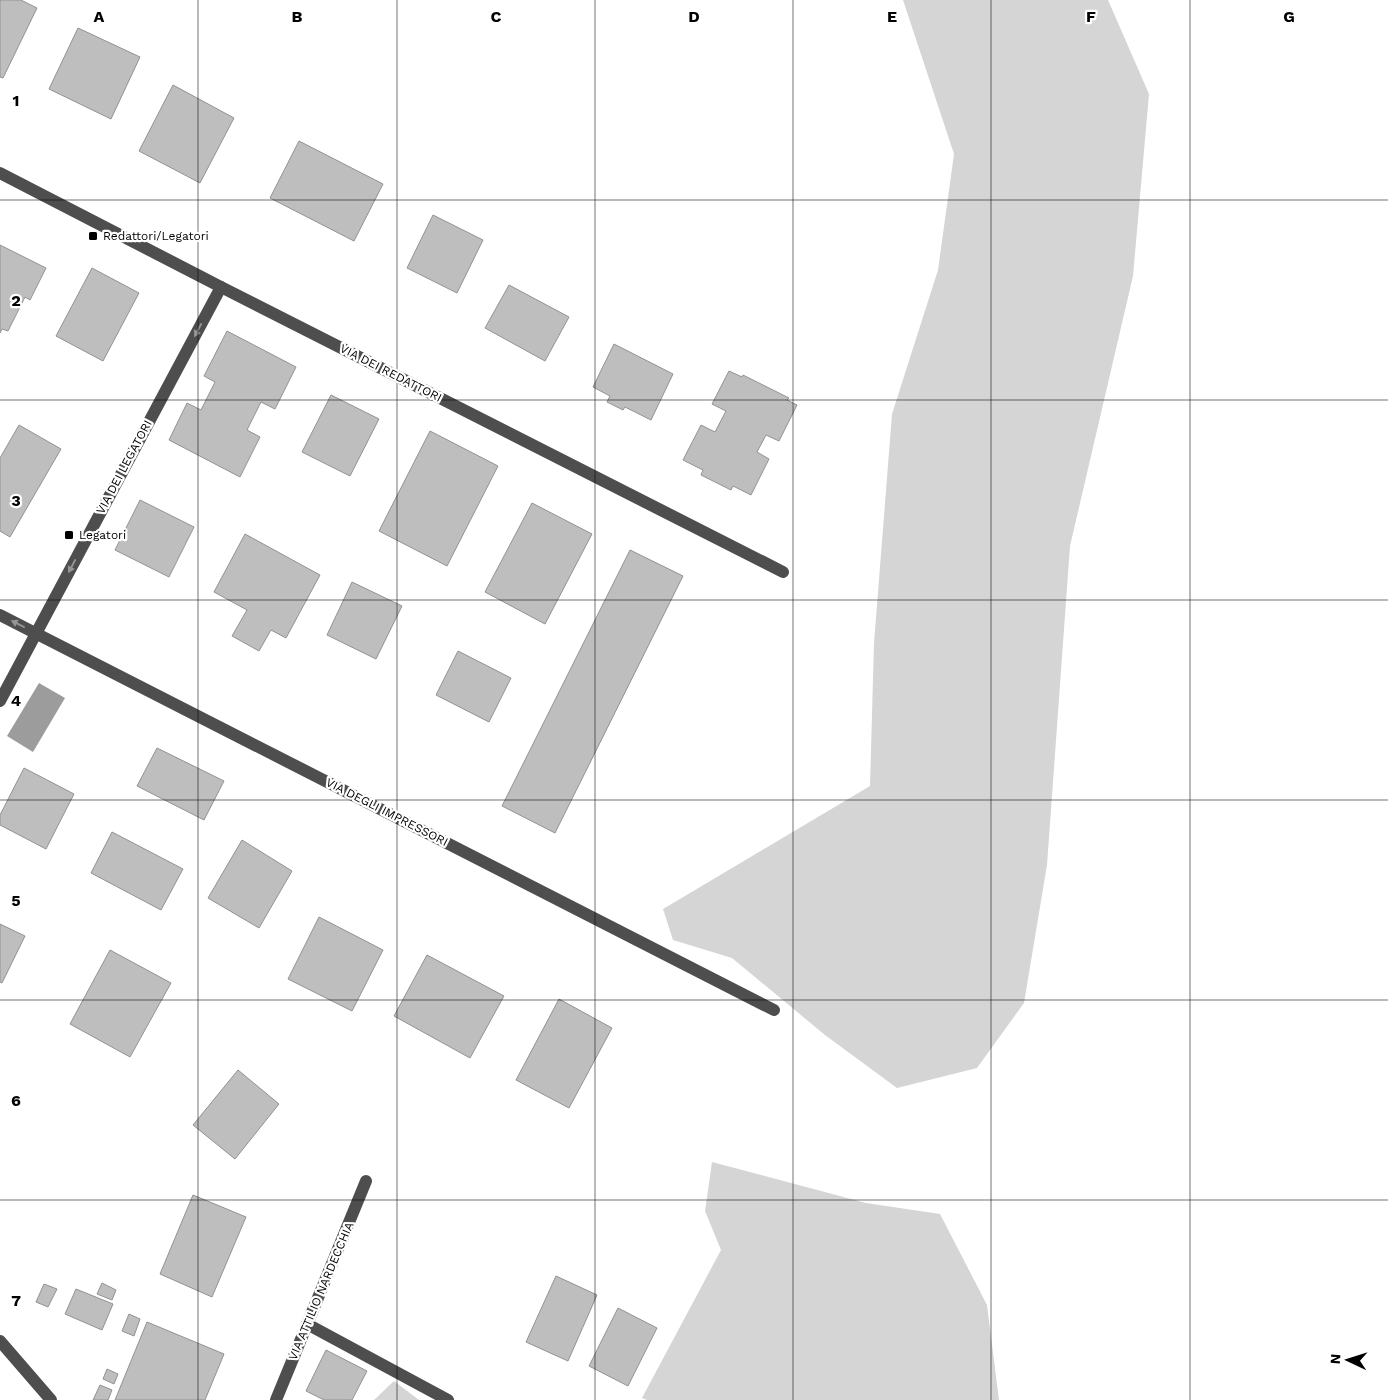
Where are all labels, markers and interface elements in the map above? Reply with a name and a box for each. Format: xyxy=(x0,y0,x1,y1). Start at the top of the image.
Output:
text: A xyxy=(94,7,105,26)
text: B xyxy=(292,7,303,26)
text: C xyxy=(491,7,502,26)
text: D xyxy=(688,7,700,26)
text: E xyxy=(887,7,897,26)
text: F xyxy=(1086,7,1096,26)
text: G xyxy=(1283,7,1295,26)
text: 1 xyxy=(13,91,19,110)
place label: Redattori/Legatori xyxy=(103,229,209,243)
marker: Redattori/Legatori xyxy=(87,230,99,242)
text: 2 xyxy=(11,291,21,310)
one-way arrow xyxy=(194,323,202,337)
street label: VIA DEI REDATTORI xyxy=(338,341,444,405)
street label: VIA DEI LEGATORI xyxy=(93,418,155,516)
text: 3 xyxy=(11,491,21,510)
place label: Legatori xyxy=(79,528,126,542)
marker: Legatori xyxy=(63,529,75,541)
one-way arrow xyxy=(67,559,76,572)
one-way arrow xyxy=(11,620,25,628)
text: 4 xyxy=(11,691,21,710)
street label: VIA DEGLI IMPRESSORI xyxy=(324,775,450,849)
text: 5 xyxy=(11,891,21,910)
text: 6 xyxy=(11,1091,21,1110)
street label: VIA ATTILIO NARDECCHIA xyxy=(286,1220,357,1362)
text: 7 xyxy=(11,1291,21,1310)
north arrow xyxy=(1323,1335,1373,1385)
text: N xyxy=(1327,1353,1343,1365)

